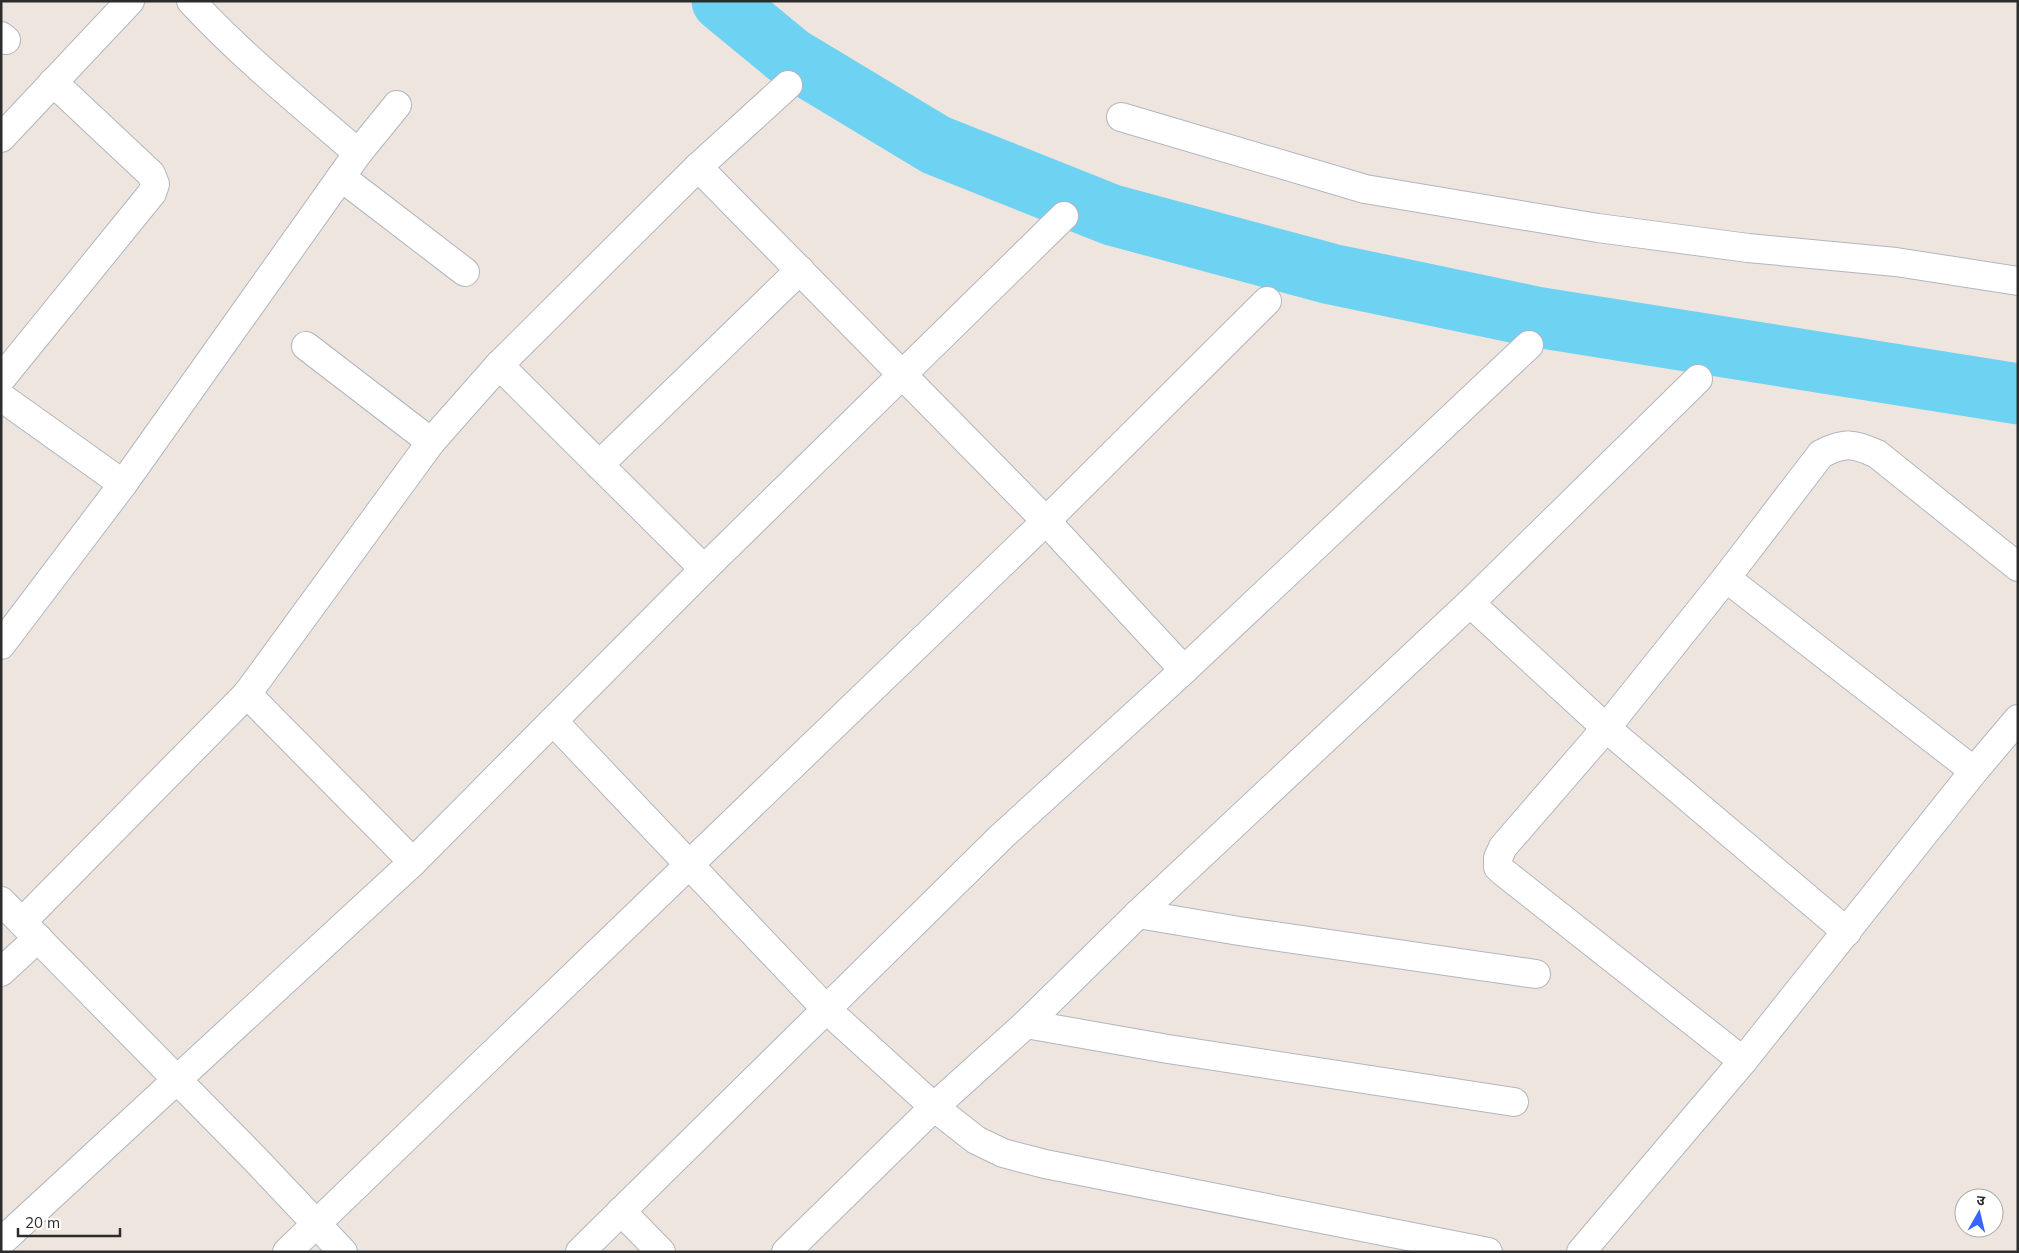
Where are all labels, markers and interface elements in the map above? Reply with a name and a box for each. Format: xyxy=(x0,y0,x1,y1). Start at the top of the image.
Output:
north arrow xyxy=(1954,1188,2004,1238)
text: उ xyxy=(1975,1191,1987,1210)
scale bar xyxy=(18,1206,120,1238)
text: 20 m xyxy=(25,1213,60,1232)

